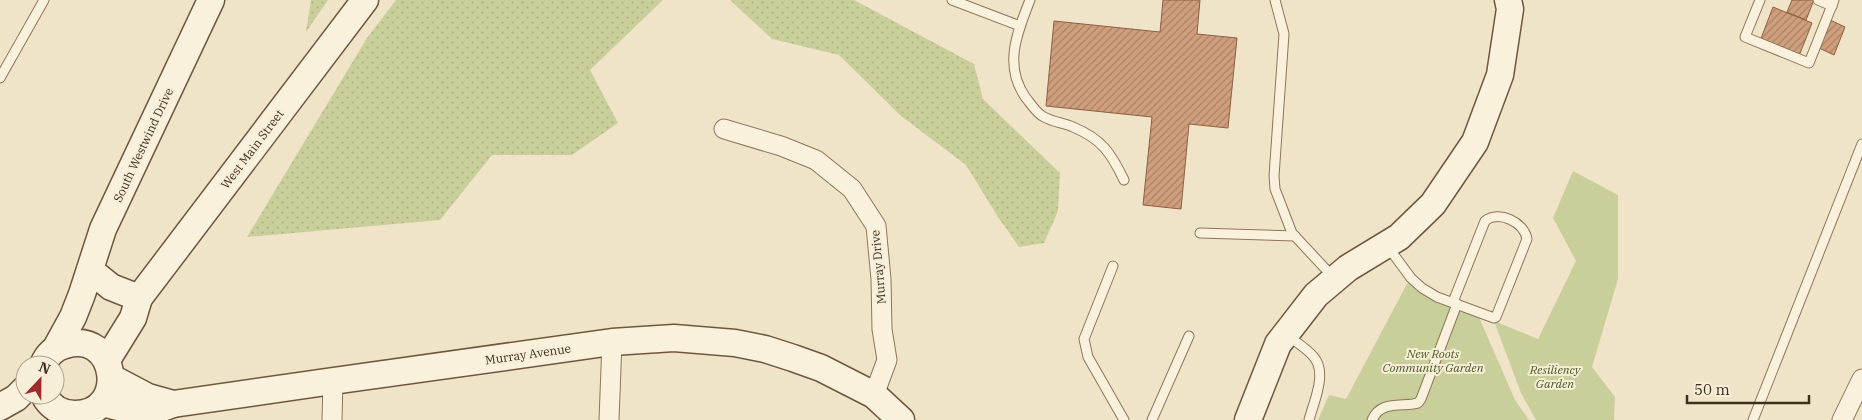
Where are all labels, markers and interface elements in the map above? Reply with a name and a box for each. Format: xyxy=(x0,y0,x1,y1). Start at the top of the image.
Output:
street label: South Westwind Drive xyxy=(110,85,176,205)
street label: West Main Street xyxy=(217,106,287,192)
street label: Murray Drive xyxy=(867,229,889,305)
street label: Murray Avenue xyxy=(484,341,572,367)
park label: New Roots Community Garden xyxy=(1383,346,1484,375)
north arrow xyxy=(15,355,65,405)
text: N xyxy=(36,358,53,378)
park label: Resiliency Garden xyxy=(1529,362,1582,391)
scale bar xyxy=(1687,372,1810,404)
text: 50 m xyxy=(1694,380,1730,399)

